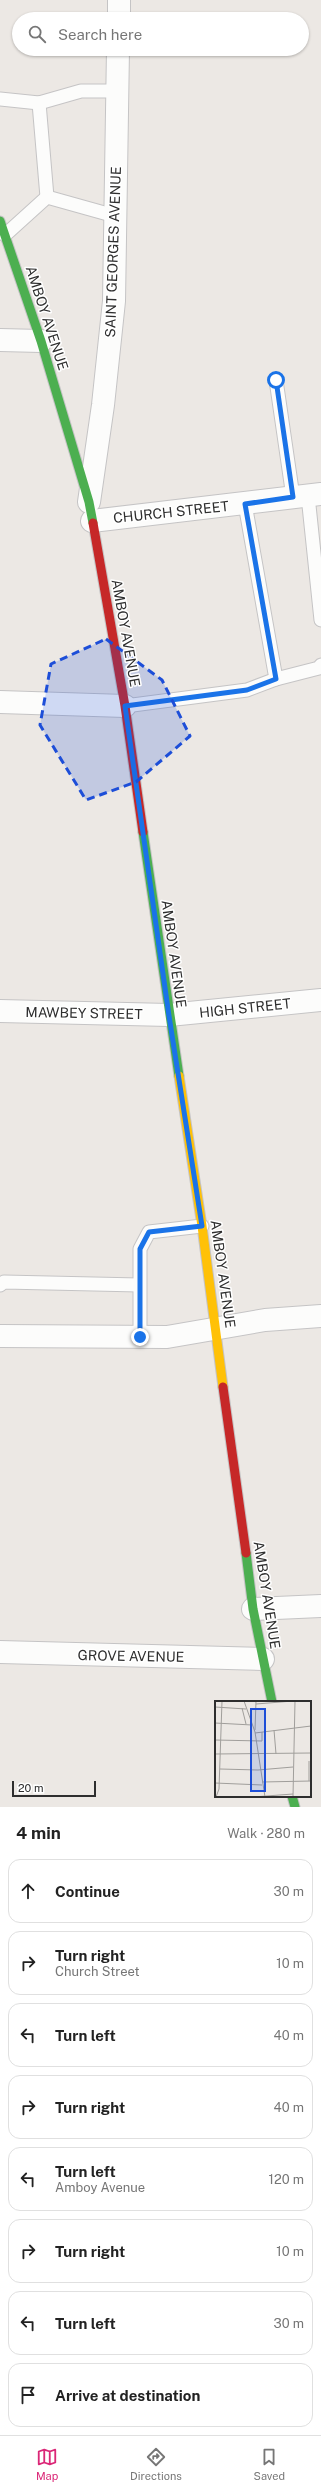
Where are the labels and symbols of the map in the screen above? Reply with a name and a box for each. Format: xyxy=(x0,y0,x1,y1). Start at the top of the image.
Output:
street label: SAINT GEORGES AVENUE xyxy=(102,166,124,338)
street label: AMBOY AVENUE xyxy=(23,264,71,372)
route start xyxy=(267,371,285,389)
street label: CHURCH STREET xyxy=(112,498,230,526)
street label: AMBOY AVENUE xyxy=(109,578,143,688)
street label: AMBOY AVENUE xyxy=(159,899,189,1009)
street label: HIGH STREET xyxy=(198,995,292,1021)
street label: MAWBEY STREET xyxy=(25,1004,143,1022)
street label: AMBOY AVENUE xyxy=(208,1219,238,1329)
route end xyxy=(131,1328,149,1346)
street label: AMBOY AVENUE xyxy=(251,1540,283,1650)
street label: GROVE AVENUE xyxy=(78,1647,184,1665)
inset map xyxy=(215,1701,311,1797)
scale bar xyxy=(12,1779,96,1798)

